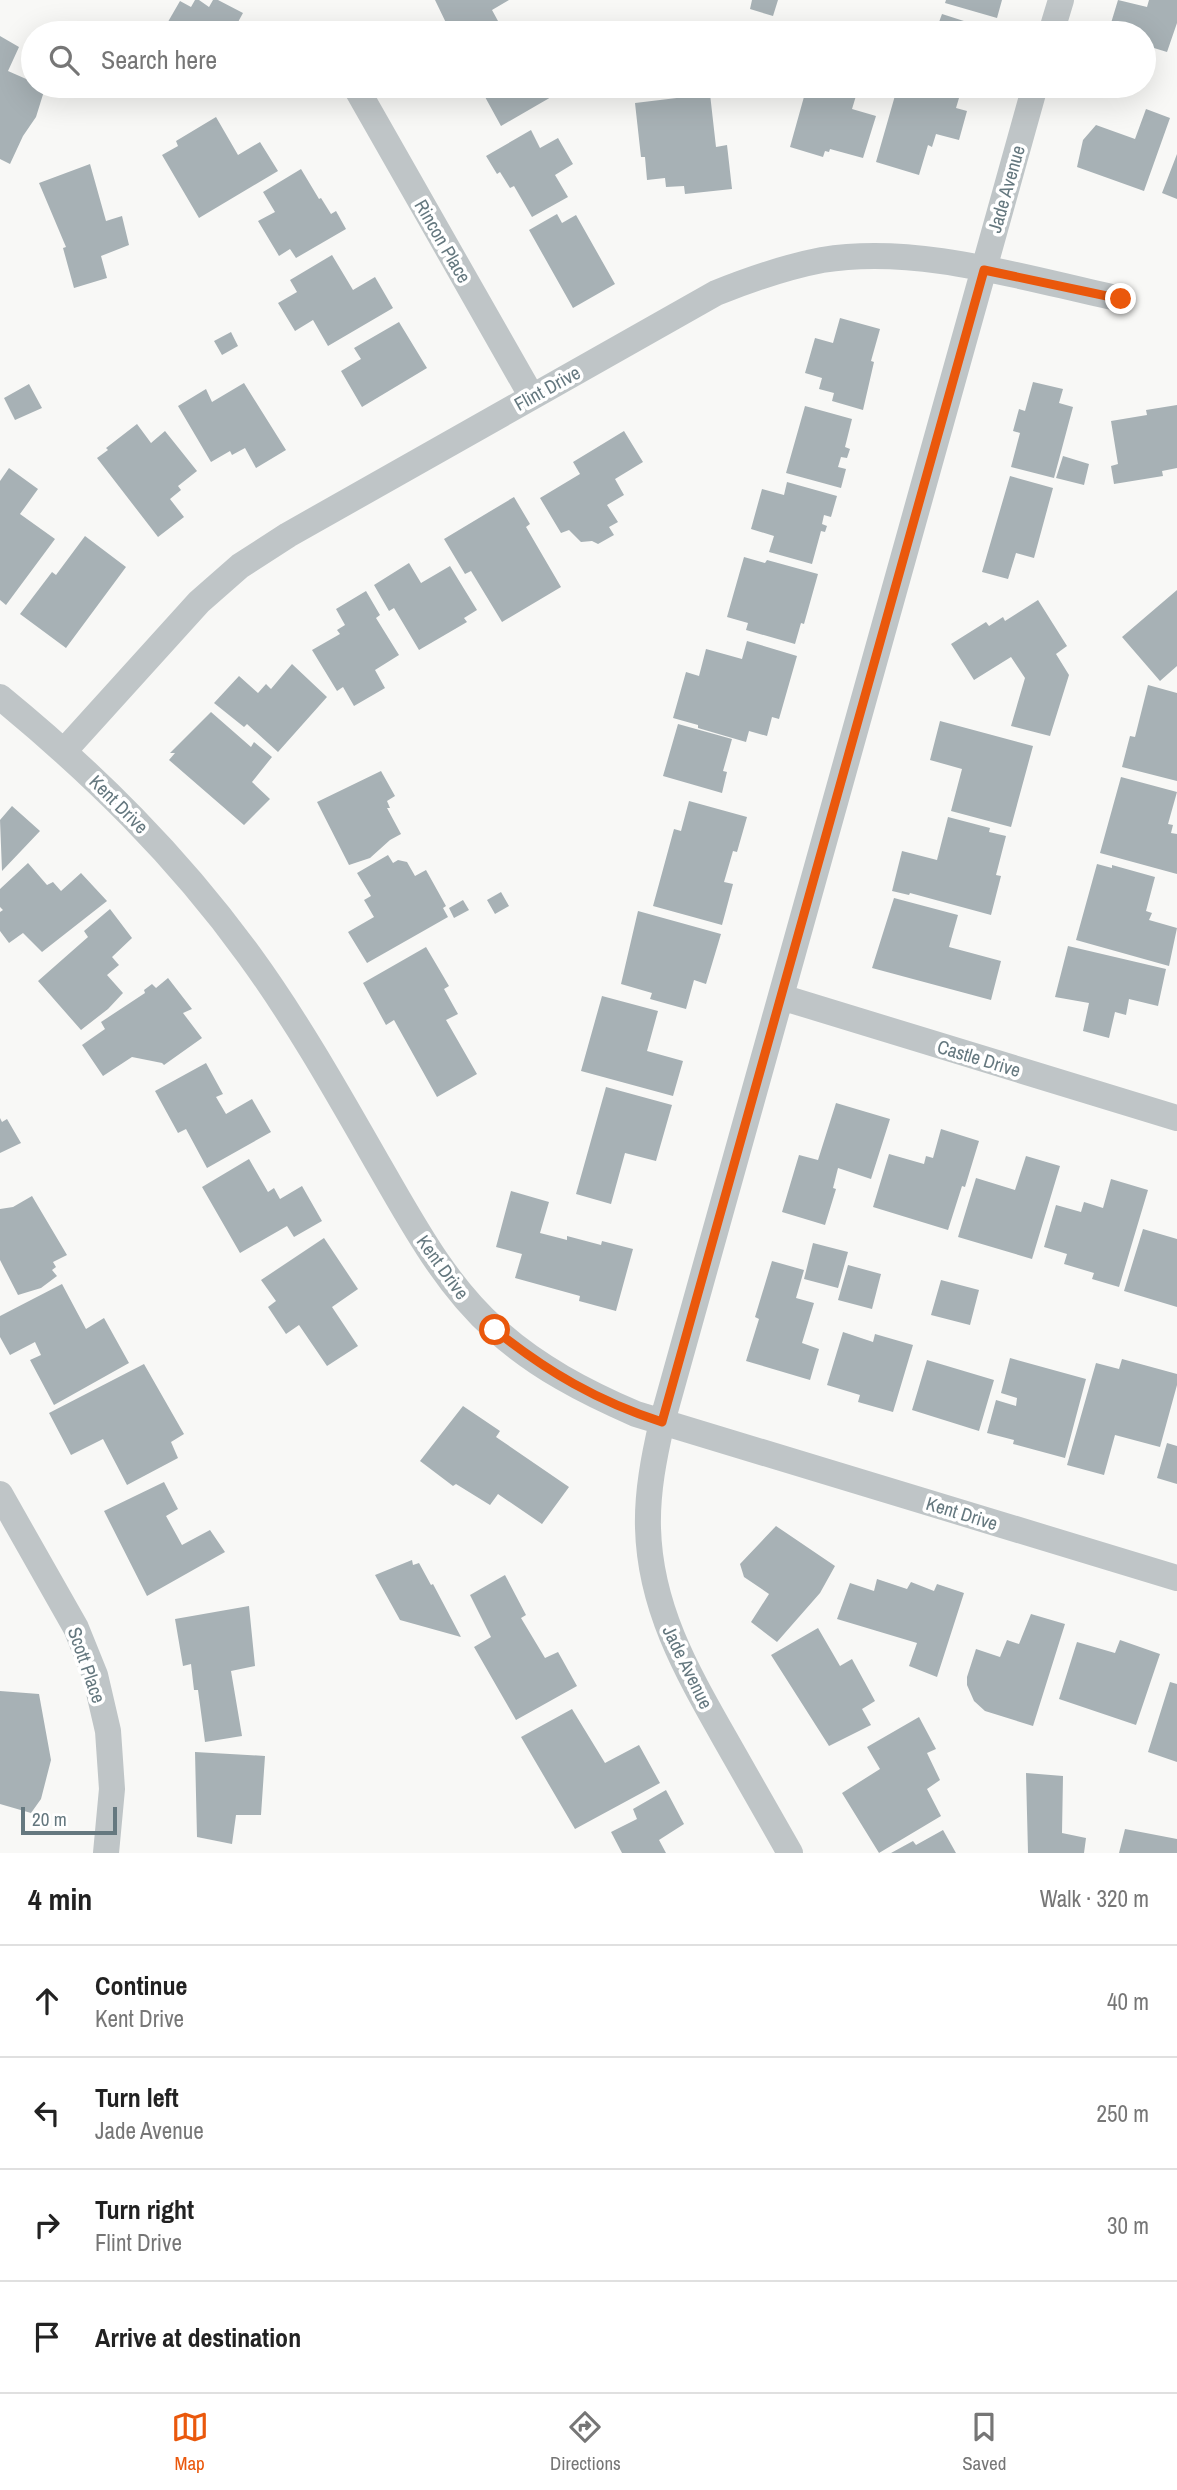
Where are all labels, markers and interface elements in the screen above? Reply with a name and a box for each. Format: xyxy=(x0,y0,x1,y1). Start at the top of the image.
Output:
search box xyxy=(21,21,1156,98)
icon: search xyxy=(45,41,83,79)
text: Search here xyxy=(101,42,217,77)
street label: Jade Avenue xyxy=(981,142,1031,236)
street label: Rincon Place xyxy=(409,194,477,288)
route end xyxy=(1105,283,1136,314)
street label: Flint Drive xyxy=(509,359,585,417)
street label: Kent Drive xyxy=(84,769,154,839)
street label: Castle Drive xyxy=(934,1033,1024,1083)
street label: Kent Drive xyxy=(411,1230,475,1304)
route start xyxy=(479,1314,510,1345)
street label: Kent Drive xyxy=(923,1490,1001,1536)
street label: Jade Avenue xyxy=(657,1621,719,1713)
street label: Scott Place xyxy=(62,1624,112,1706)
scale bar xyxy=(21,1804,117,1836)
text: 20 m xyxy=(32,1806,67,1832)
text: 4 min xyxy=(28,1879,92,1919)
text: Walk · 320 m xyxy=(1040,1883,1149,1914)
text: Continue xyxy=(95,1968,187,2003)
icon: ahead xyxy=(28,1982,66,2020)
text: 40 m xyxy=(1107,1986,1149,2017)
text: Kent Drive xyxy=(95,2003,184,2034)
text: Turn left xyxy=(95,2080,179,2115)
icon: left xyxy=(28,2094,66,2132)
text: 250 m xyxy=(1097,2098,1149,2129)
text: Jade Avenue xyxy=(95,2115,204,2146)
text: Turn right xyxy=(95,2192,194,2227)
icon: right xyxy=(28,2206,66,2244)
text: 30 m xyxy=(1107,2210,1149,2241)
text: Flint Drive xyxy=(95,2227,182,2258)
icon: arrive xyxy=(28,2318,66,2356)
text: Arrive at destination xyxy=(95,2320,301,2355)
tab: Map xyxy=(171,2408,209,2476)
tab: Directions xyxy=(550,2408,621,2476)
tab: Saved xyxy=(962,2408,1006,2476)

